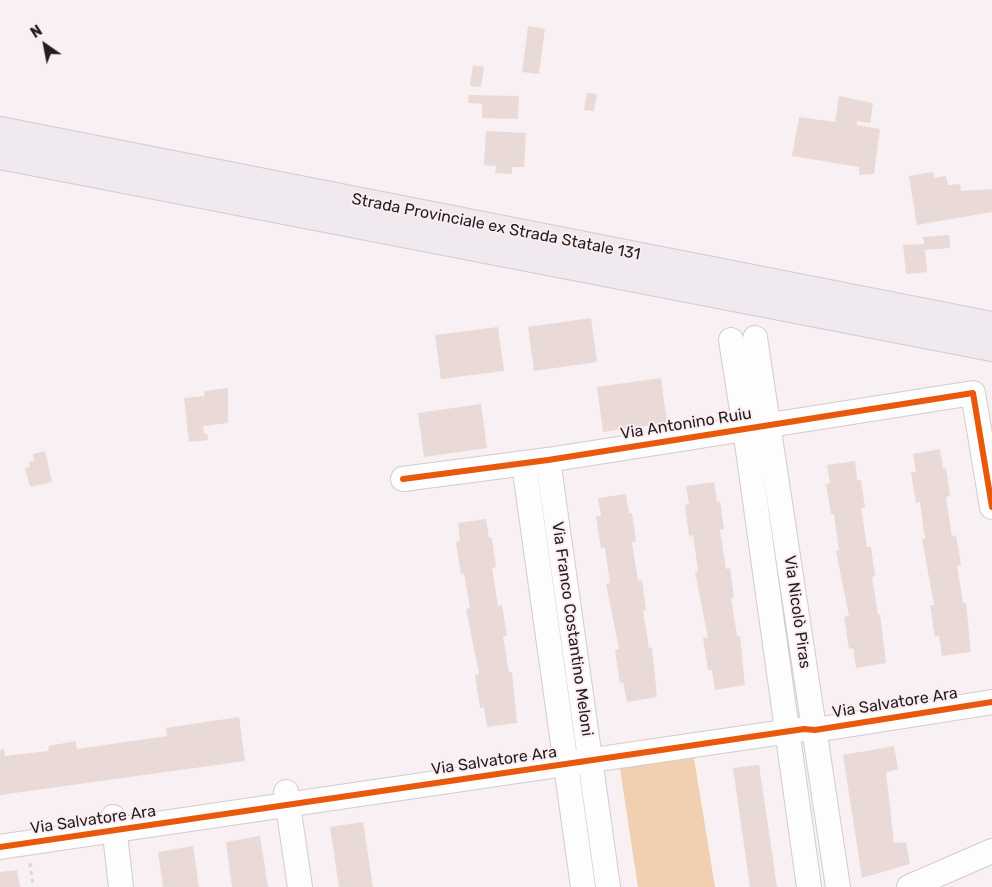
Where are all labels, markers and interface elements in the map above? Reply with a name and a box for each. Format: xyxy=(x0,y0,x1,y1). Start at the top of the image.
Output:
north arrow xyxy=(20,20,70,70)
text: N xyxy=(28,22,45,42)
street label: Strada Provinciale ex Strada Statale 131 xyxy=(350,190,642,264)
street label: Via Antonino Ruiu xyxy=(619,404,753,444)
street label: Via Franco Costantino Meloni xyxy=(547,520,597,738)
street label: Via Nicolò Piras xyxy=(780,554,814,670)
street label: Via Salvatore Ara xyxy=(831,684,959,722)
street label: Via Salvatore Ara xyxy=(430,743,558,779)
street label: Via Salvatore Ara xyxy=(29,802,157,838)

